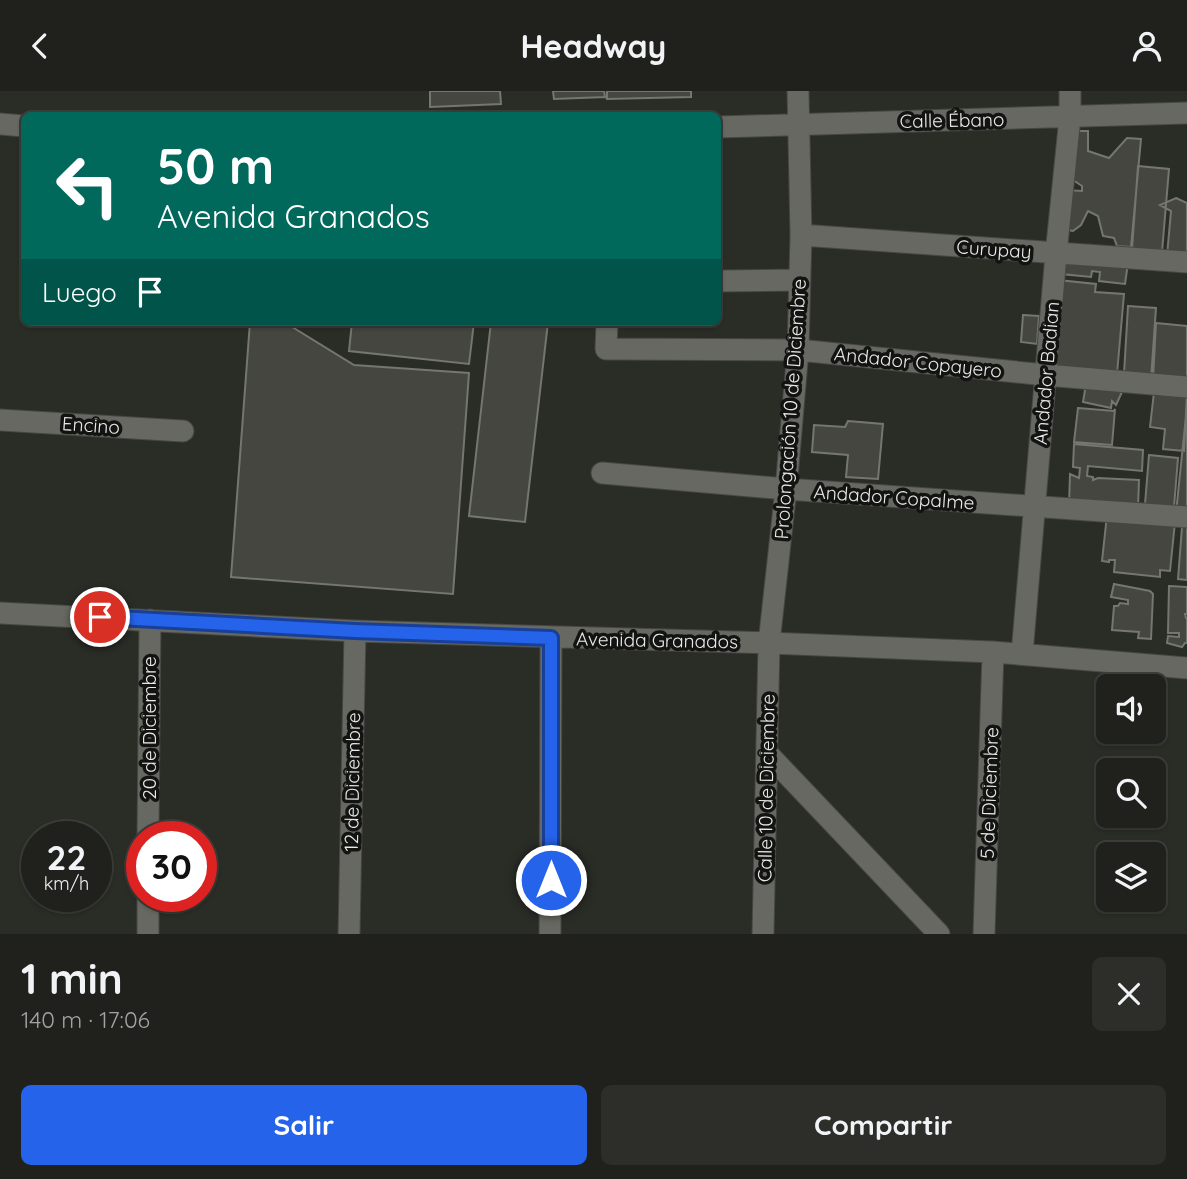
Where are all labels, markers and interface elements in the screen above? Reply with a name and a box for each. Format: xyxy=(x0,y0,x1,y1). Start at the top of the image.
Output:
text: Headway xyxy=(521,26,666,66)
icon: back xyxy=(21,27,59,65)
icon: person xyxy=(1128,27,1166,65)
street label: Calle Ébano xyxy=(899,107,1005,133)
text: 50 m xyxy=(157,135,274,196)
icon: left xyxy=(42,140,133,231)
text: Avenida Granados xyxy=(157,196,430,236)
street label: Curupay xyxy=(956,234,1032,264)
icon: arrive xyxy=(131,273,169,311)
text: Luego xyxy=(42,276,117,309)
street label: Prolongación 10 de Diciembre xyxy=(769,278,811,540)
street label: Andador Badian xyxy=(1028,300,1064,446)
street label: Andador Copayero xyxy=(833,341,1003,383)
street label: Encino xyxy=(61,411,121,439)
street label: Andador Copalme xyxy=(813,479,975,515)
pin xyxy=(70,587,130,647)
icon: arrive xyxy=(81,598,119,636)
street label: Avenida Granados xyxy=(576,627,738,653)
street label: 20 de Diciembre xyxy=(137,656,161,800)
map controls xyxy=(1096,674,1166,912)
button: sound xyxy=(1096,674,1166,744)
street label: Calle 10 de Diciembre xyxy=(752,694,780,882)
street label: 12 de Diciembre xyxy=(339,712,365,852)
street label: 5 de Diciembre xyxy=(975,727,1003,859)
button: search xyxy=(1096,758,1166,828)
speed limit sign: 30 xyxy=(126,821,217,912)
text: 22 xyxy=(47,835,86,879)
button: layers xyxy=(1096,842,1166,912)
position arrow xyxy=(514,843,588,917)
text: km/h xyxy=(44,872,89,895)
text: 1 min xyxy=(21,952,123,1005)
button: close xyxy=(1092,957,1166,1031)
text: 140 m · 17:06 xyxy=(21,1005,150,1034)
button: Salir xyxy=(21,1085,587,1165)
button: Compartir xyxy=(601,1085,1166,1165)

